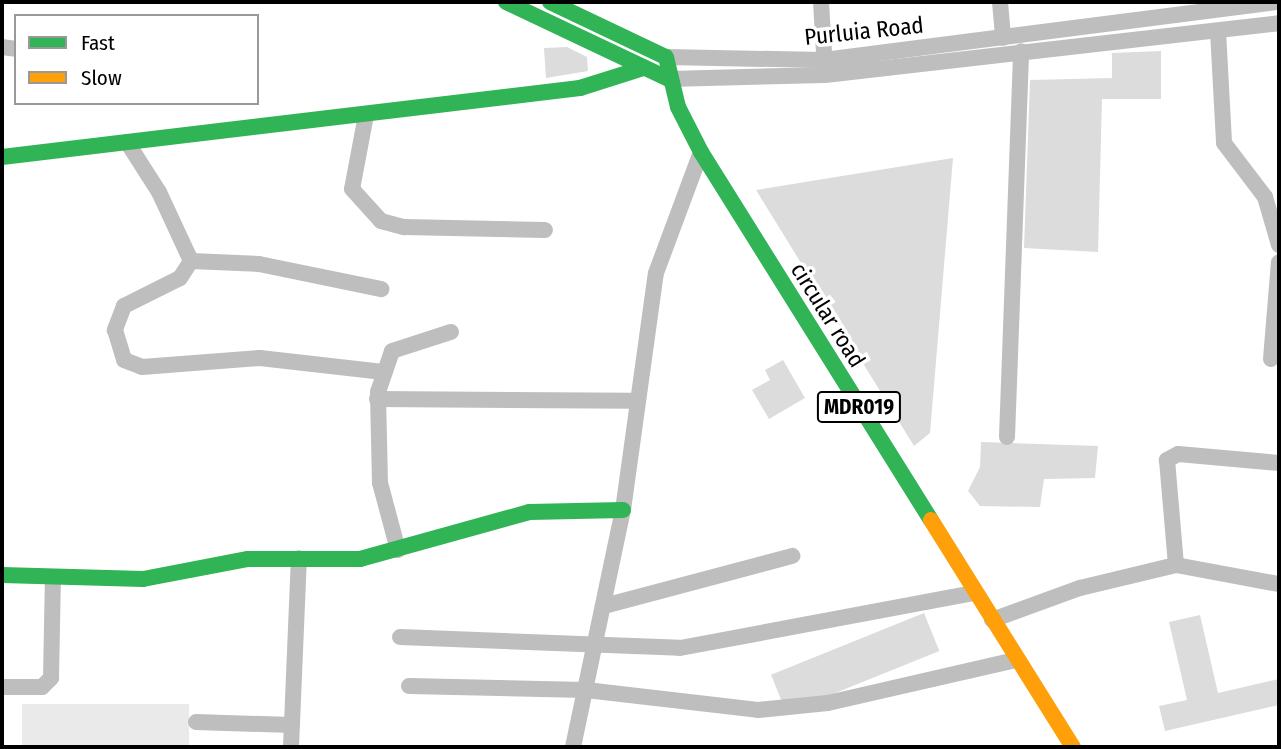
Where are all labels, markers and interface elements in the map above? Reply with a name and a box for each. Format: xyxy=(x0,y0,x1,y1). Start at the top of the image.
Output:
street label: Purluia Road xyxy=(803,11,925,51)
legend xyxy=(14,14,259,105)
text: Fast xyxy=(81,30,115,56)
text: Slow xyxy=(81,65,122,91)
street label: circular road xyxy=(785,258,871,372)
road number: MDR019 xyxy=(815,390,903,424)

